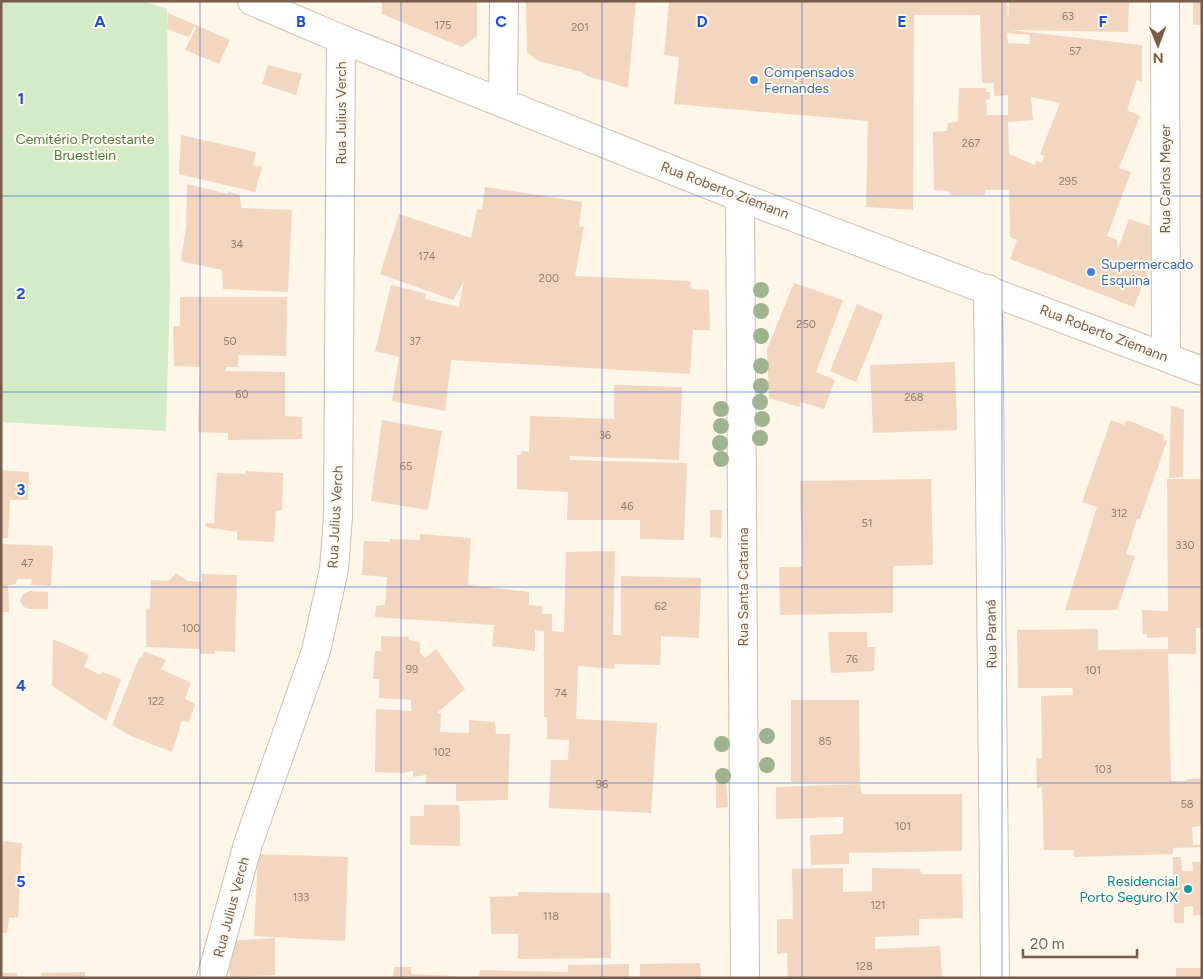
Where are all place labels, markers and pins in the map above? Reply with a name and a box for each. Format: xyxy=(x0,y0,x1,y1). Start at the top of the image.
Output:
place label: Compensados Fernandes xyxy=(764,64,854,97)
marker: Compensados Fernandes xyxy=(748,74,760,86)
place label: Supermercado Esquina xyxy=(1101,256,1193,289)
marker: Supermercado Esquina xyxy=(1085,266,1097,278)
place label: Residencial Porto Seguro IX xyxy=(1079,873,1178,906)
marker: Residencial Porto Seguro IX xyxy=(1182,883,1194,895)

